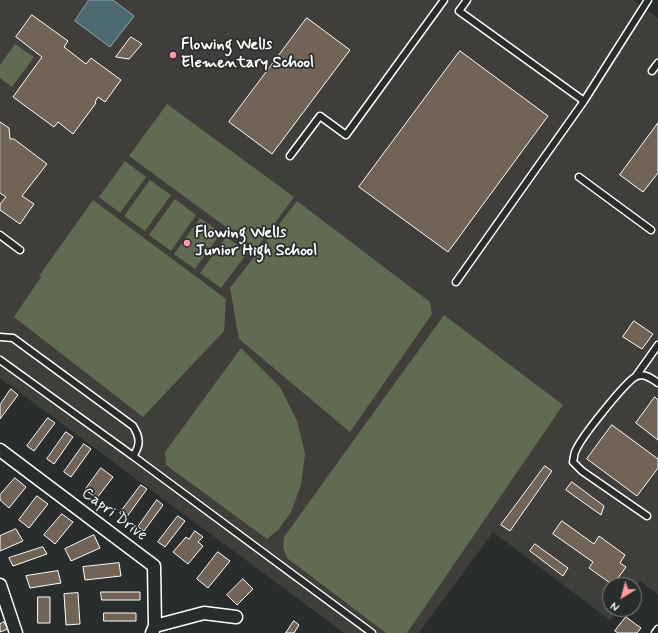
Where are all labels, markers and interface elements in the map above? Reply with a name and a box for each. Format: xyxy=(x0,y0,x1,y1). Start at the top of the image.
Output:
place label: Flowing Wells Elementary School xyxy=(181,36,314,74)
marker: Flowing Wells Elementary School xyxy=(168,50,178,60)
place label: Flowing Wells Junior High School xyxy=(195,224,317,262)
marker: Flowing Wells Junior High School xyxy=(182,238,192,248)
street label: Capri Drive xyxy=(77,484,151,546)
north arrow xyxy=(602,577,642,617)
text: N xyxy=(608,598,623,614)

